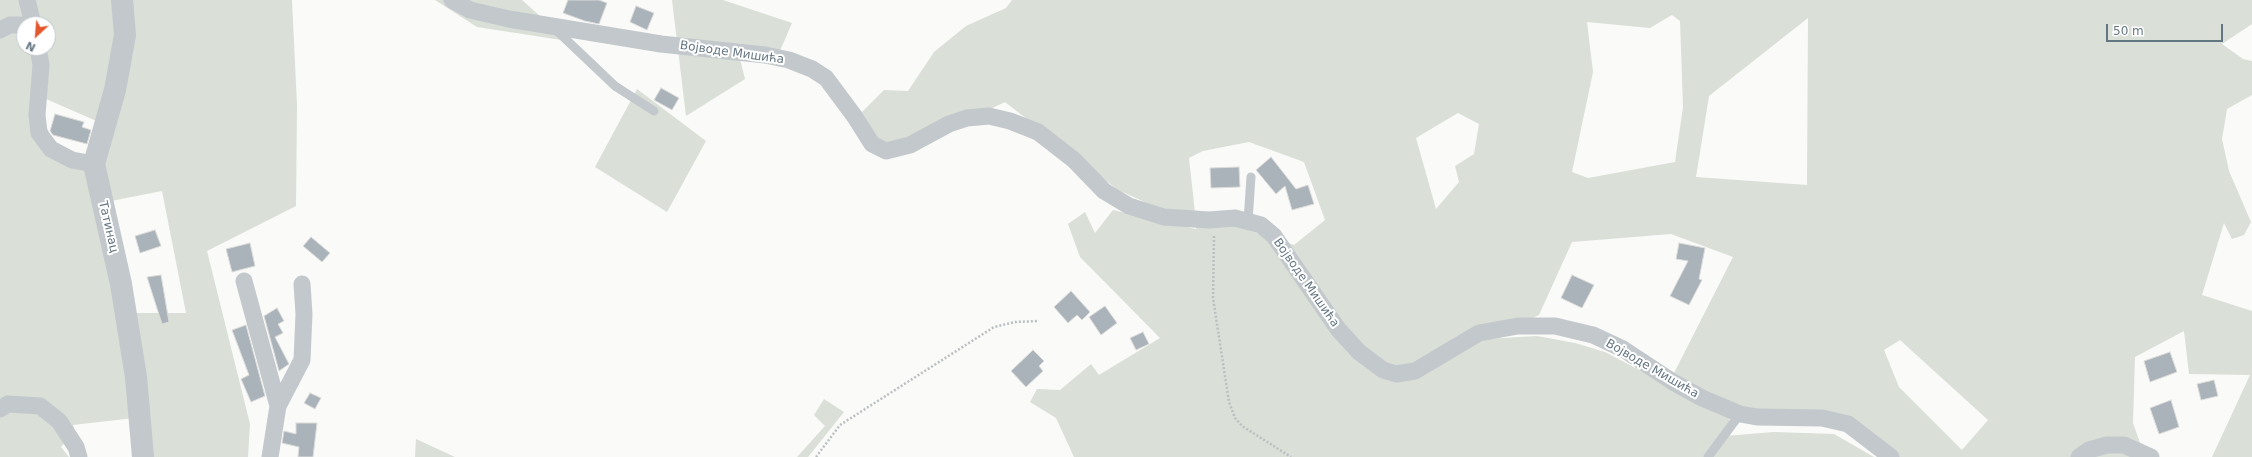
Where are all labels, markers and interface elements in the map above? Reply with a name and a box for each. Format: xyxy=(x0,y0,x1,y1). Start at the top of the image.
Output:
north arrow xyxy=(16,16,56,56)
scale bar xyxy=(2108,16,2225,42)
text: 50 m xyxy=(2113,24,2144,38)
text: N xyxy=(24,38,38,54)
street label: Војводе Мишића xyxy=(679,39,785,67)
street label: Татинац xyxy=(95,200,121,254)
street label: Војводе Мишића xyxy=(1270,236,1342,330)
street label: Војводе Мишића xyxy=(1603,337,1701,401)

